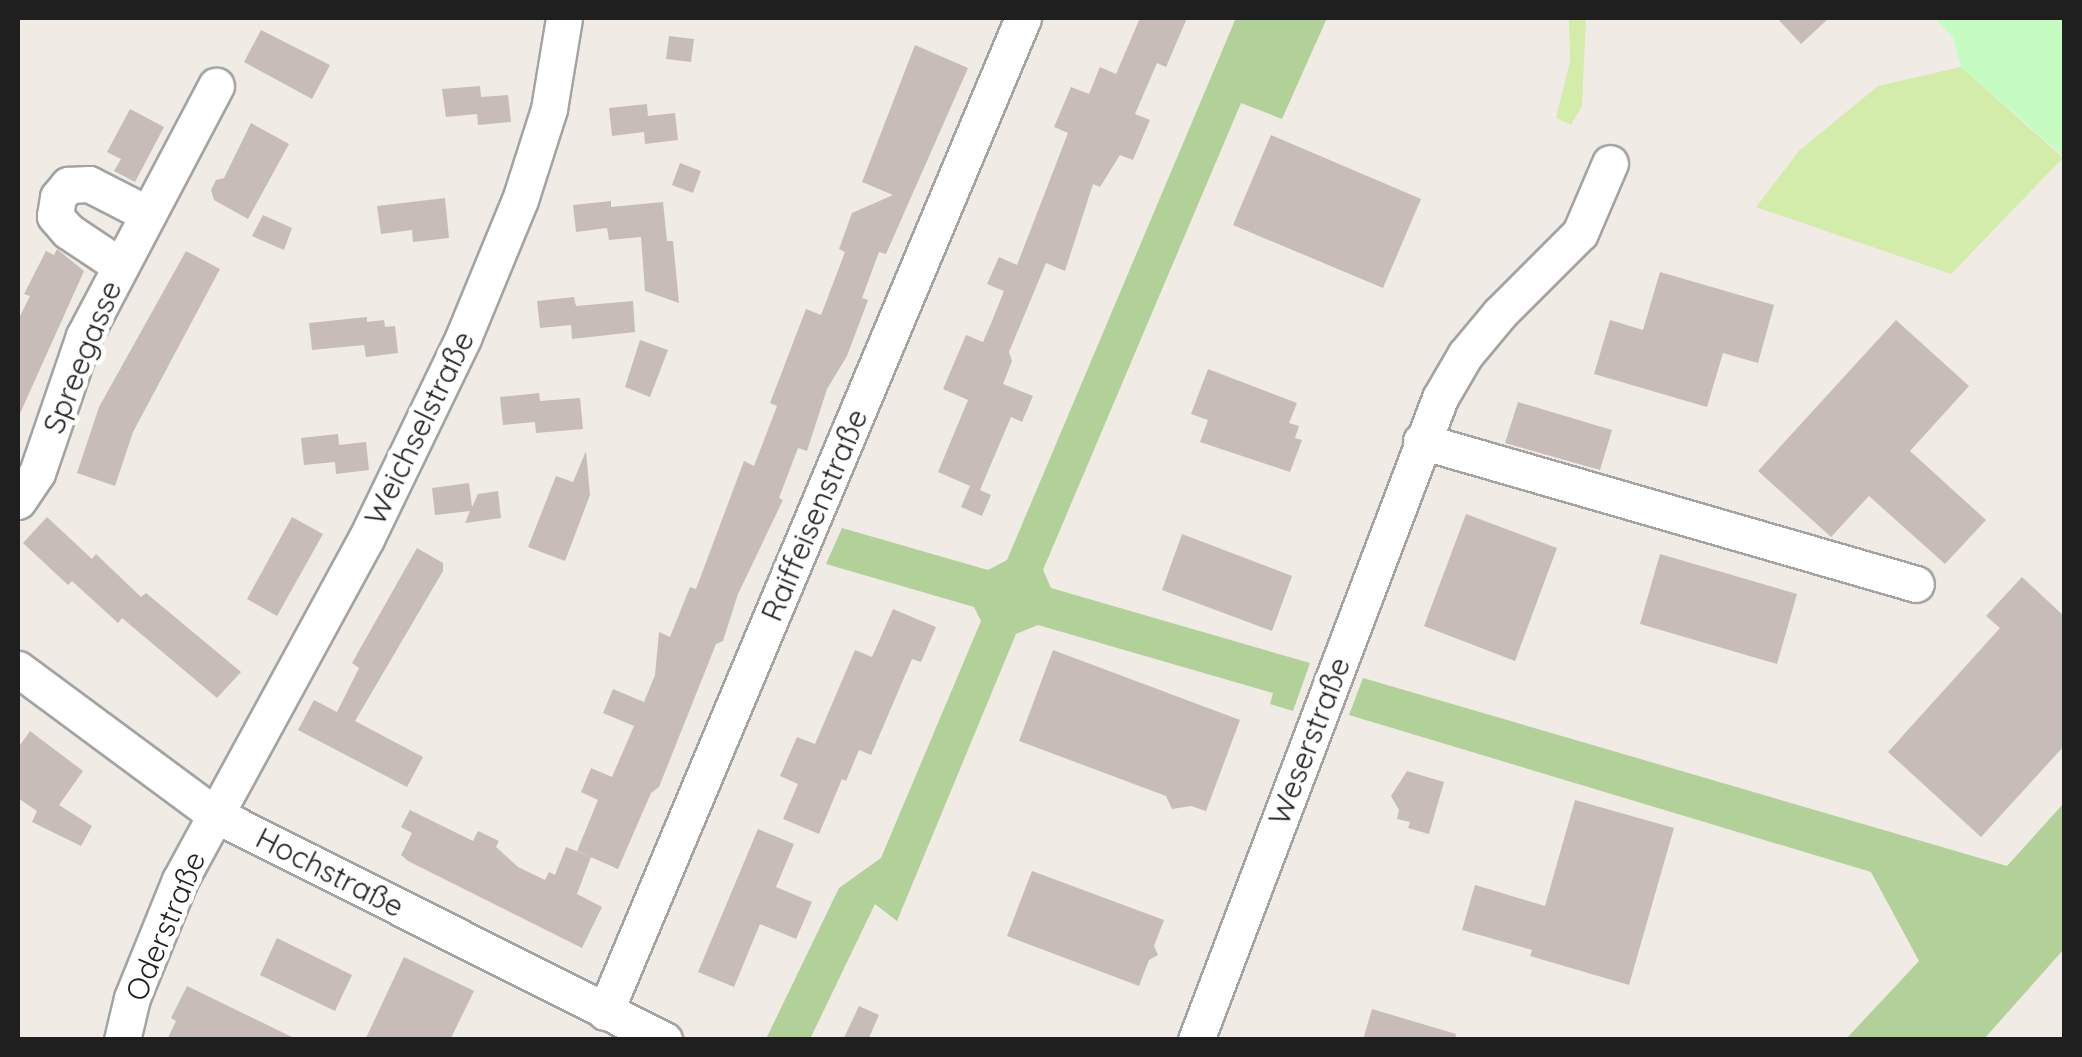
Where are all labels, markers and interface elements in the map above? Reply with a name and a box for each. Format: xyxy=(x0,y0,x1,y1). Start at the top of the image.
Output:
street label: Spreegasse xyxy=(35,275,129,439)
street label: Weichselstraße xyxy=(357,325,481,531)
street label: Raiffeisenstraße xyxy=(753,404,875,626)
street label: Weserstraße xyxy=(1261,652,1357,830)
street label: Hochstraße xyxy=(250,819,410,925)
street label: Oderstraße xyxy=(117,846,213,1006)

